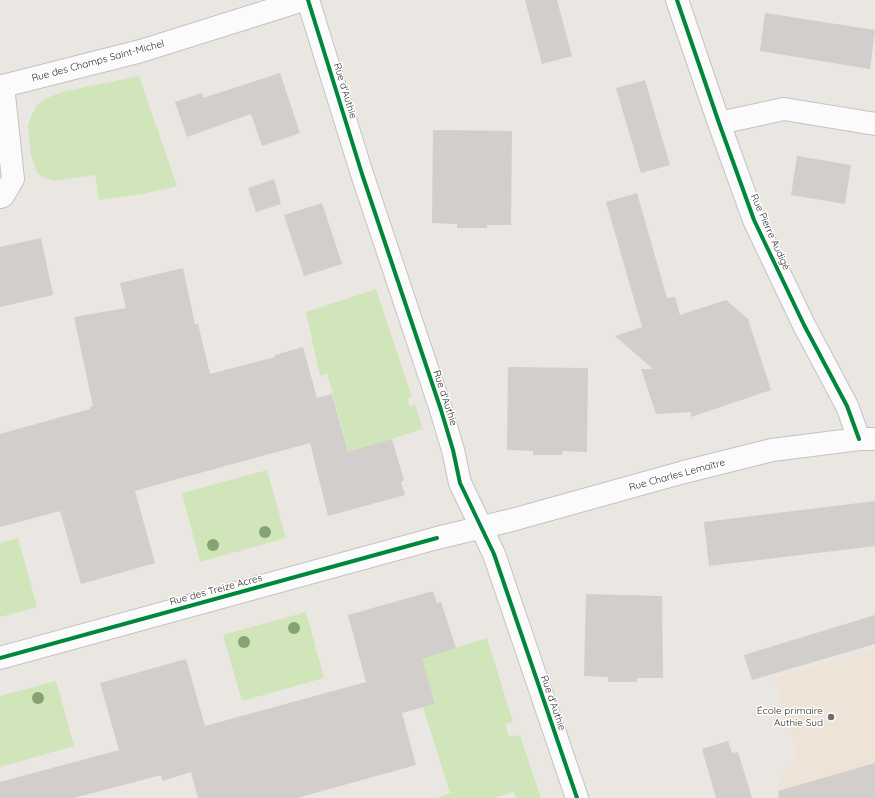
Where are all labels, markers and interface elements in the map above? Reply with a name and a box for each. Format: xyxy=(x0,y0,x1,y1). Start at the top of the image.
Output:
street label: Rue des Champs Saint-Michel xyxy=(30,38,166,84)
street label: Rue d'Authie xyxy=(331,62,359,120)
street label: Rue Pierre Audigé xyxy=(748,192,792,272)
street label: Rue d'Authie xyxy=(430,369,460,427)
street label: Rue Charles Lemaître xyxy=(628,456,726,494)
street label: Rue des Treize Acres xyxy=(168,572,264,608)
street label: Rue d'Authie xyxy=(538,674,568,732)
place label: École primaire Authie Sud xyxy=(757,705,823,728)
marker: École primaire Authie Sud xyxy=(826,712,836,722)

